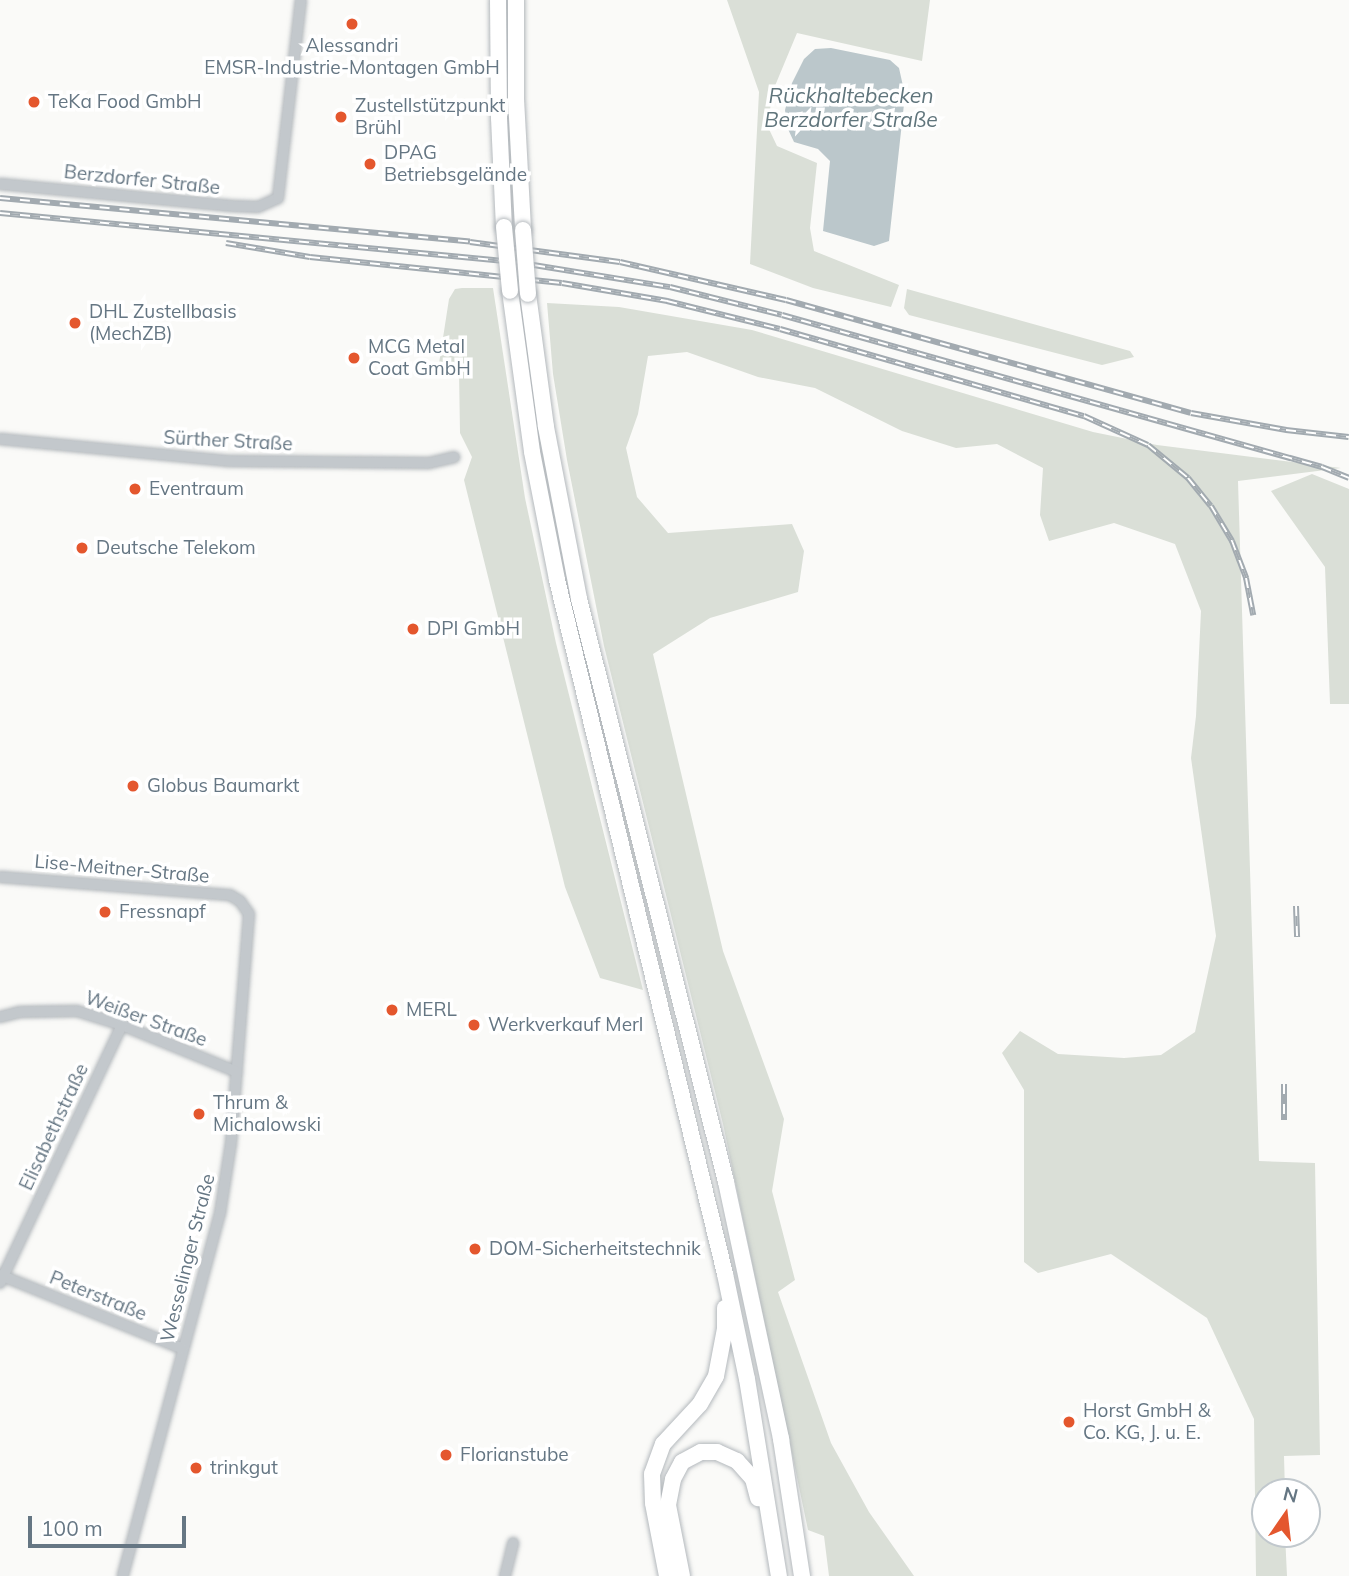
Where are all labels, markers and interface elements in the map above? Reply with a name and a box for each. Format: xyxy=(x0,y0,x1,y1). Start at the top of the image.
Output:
marker: Alessandri EMSR-Industrie-Montagen GmbH xyxy=(344,16,360,32)
place label: Alessandri EMSR-Industrie-Montagen GmbH xyxy=(204,35,500,79)
water label: Rückhaltebecken Berzdorfer Straße xyxy=(764,82,938,132)
place label: TeKa Food GmbH xyxy=(48,91,202,113)
marker: TeKa Food GmbH xyxy=(26,94,42,110)
place label: Zustellstützpunkt Brühl xyxy=(355,95,506,139)
marker: Zustellstützpunkt Brühl xyxy=(333,109,349,125)
place label: DPAG Betriebsgelände xyxy=(384,142,527,186)
marker: DPAG Betriebsgelände xyxy=(362,156,378,172)
street label: Berzdorfer Straße xyxy=(63,160,221,200)
place label: DHL Zustellbasis (MechZB) xyxy=(89,301,237,345)
marker: DHL Zustellbasis (MechZB) xyxy=(67,315,83,331)
place label: MCG Metal Coat GmbH xyxy=(368,336,471,380)
marker: MCG Metal Coat GmbH xyxy=(346,350,362,366)
street label: Sürther Straße xyxy=(163,426,293,456)
place label: Eventraum xyxy=(149,478,244,500)
marker: Eventraum xyxy=(127,481,143,497)
place label: Deutsche Telekom xyxy=(96,537,256,559)
marker: Deutsche Telekom xyxy=(74,540,90,556)
place label: DPI GmbH xyxy=(427,618,520,640)
marker: DPI GmbH xyxy=(405,621,421,637)
place label: Globus Baumarkt xyxy=(147,775,299,797)
marker: Globus Baumarkt xyxy=(125,778,141,794)
street label: Lise-Meitner-Straße xyxy=(34,850,210,888)
place label: Fressnapf xyxy=(119,901,206,923)
marker: Fressnapf xyxy=(97,904,113,920)
street label: Weißer Straße xyxy=(82,986,210,1052)
place label: MERL xyxy=(406,999,457,1021)
marker: MERL xyxy=(384,1002,400,1018)
place label: Werkverkauf Merl xyxy=(488,1014,643,1036)
marker: Werkverkauf Merl xyxy=(466,1017,482,1033)
street label: Elisabethstraße xyxy=(15,1060,93,1194)
place label: Thrum & Michalowski xyxy=(213,1092,321,1136)
marker: Thrum & Michalowski xyxy=(191,1106,207,1122)
street label: Wesselinger Straße xyxy=(156,1172,220,1344)
place label: DOM-Sicherheitstechnik xyxy=(489,1238,701,1260)
marker: DOM-Sicherheitstechnik xyxy=(467,1241,483,1257)
street label: Peterstraße xyxy=(46,1266,150,1326)
place label: Horst GmbH & Co. KG, J. u. E. xyxy=(1083,1400,1210,1444)
marker: Horst GmbH & Co. KG, J. u. E. xyxy=(1061,1414,1077,1430)
place label: Florianstube xyxy=(460,1444,569,1466)
marker: Florianstube xyxy=(438,1447,454,1463)
place label: trinkgut xyxy=(210,1457,278,1479)
marker: trinkgut xyxy=(188,1460,204,1476)
north arrow xyxy=(1251,1478,1321,1548)
text: N xyxy=(1281,1481,1300,1508)
scale bar xyxy=(32,1502,189,1546)
text: 100 m xyxy=(41,1515,103,1541)

